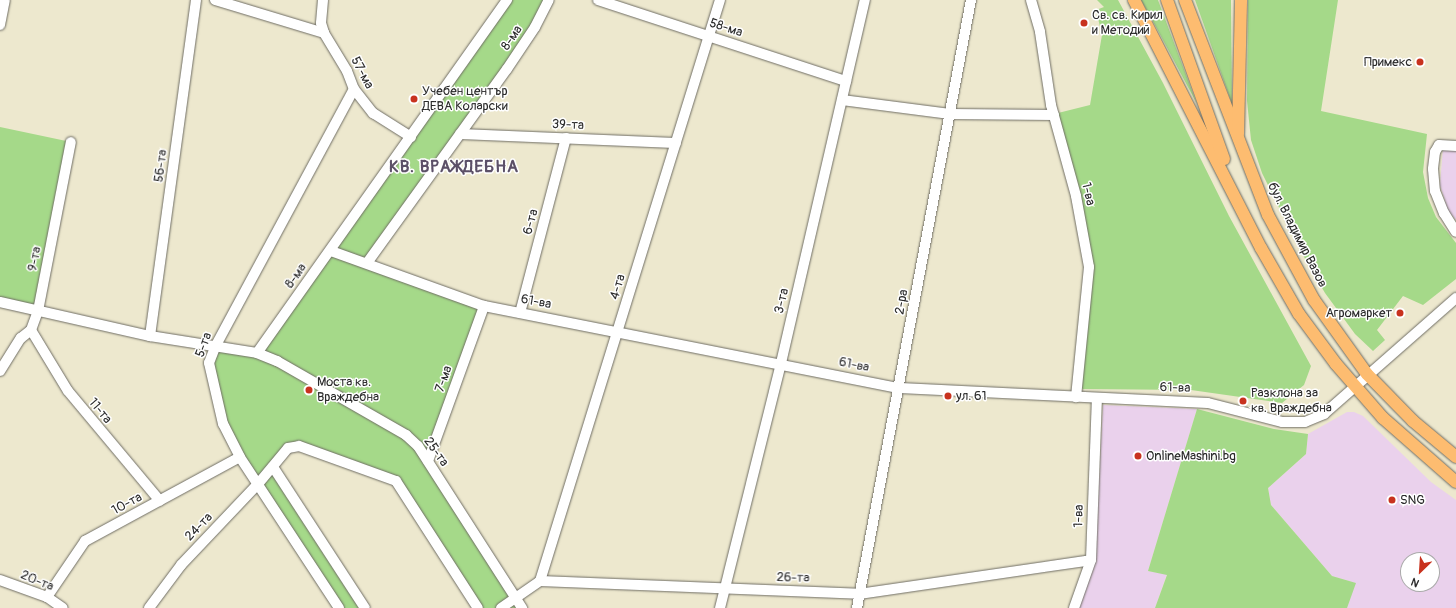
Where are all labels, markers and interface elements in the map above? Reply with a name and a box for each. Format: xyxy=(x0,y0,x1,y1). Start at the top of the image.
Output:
place label: Св. св. Кирил и Методий xyxy=(1092,8,1163,39)
street label: 58-ма xyxy=(708,15,744,41)
marker: Св. св. Кирил и Методий xyxy=(1079,18,1089,28)
street label: 8-ма xyxy=(498,23,526,53)
street label: 57-ма xyxy=(347,54,377,92)
place label: Примекс xyxy=(1364,54,1412,70)
marker: Примекс xyxy=(1415,57,1425,67)
place label: Учебен център ДЕВА Коларски xyxy=(422,84,508,115)
marker: Учебен център ДЕВА Коларски xyxy=(409,94,419,104)
street label: 39-та xyxy=(552,117,584,133)
street label: 56-та xyxy=(151,149,171,183)
district label: КВ. ВРАЖДЕБНА xyxy=(389,157,519,177)
street label: бул. Владимир Вазов xyxy=(1264,180,1330,290)
street label: 1-ва xyxy=(1078,181,1098,207)
street label: 6-та xyxy=(520,208,542,236)
street label: 9-та xyxy=(25,245,45,273)
street label: 8-ма xyxy=(282,261,310,291)
street label: 4-та xyxy=(607,272,629,302)
street label: 3-та xyxy=(772,287,792,315)
street label: 2-ра xyxy=(892,288,912,316)
street label: 61-ва xyxy=(519,291,553,313)
place label: Агромаркет xyxy=(1326,305,1392,321)
marker: Агромаркет xyxy=(1395,308,1405,318)
street label: 5-та xyxy=(192,331,216,359)
street label: 61-ва xyxy=(837,354,871,376)
street label: 7-ма xyxy=(432,364,456,394)
place label: Моста кв. Враждебна xyxy=(317,375,379,406)
street label: 61-ва xyxy=(1159,380,1191,396)
marker: Моста кв. Враждебна xyxy=(304,385,314,395)
place label: Разклона за кв. Враждебна xyxy=(1251,386,1332,417)
place label: ул. 61 xyxy=(956,388,987,404)
marker: ул. 61 xyxy=(943,391,953,401)
street label: 11-та xyxy=(85,395,115,427)
marker: Разклона за кв. Враждебна xyxy=(1238,396,1248,406)
street label: 25-та xyxy=(420,434,452,470)
place label: ОnlineMashini.bg xyxy=(1146,448,1236,464)
marker: ОnlineMashini.bg xyxy=(1133,451,1143,461)
street label: 10-та xyxy=(109,490,145,518)
place label: SNG xyxy=(1400,492,1425,508)
marker: SNG xyxy=(1387,495,1397,505)
street label: 1-ва xyxy=(1071,504,1087,528)
street label: 24-та xyxy=(182,510,216,544)
north arrow xyxy=(1400,552,1440,592)
street label: 20-та xyxy=(18,567,56,595)
street label: 26-та xyxy=(776,570,810,586)
text: N xyxy=(1409,575,1421,590)

